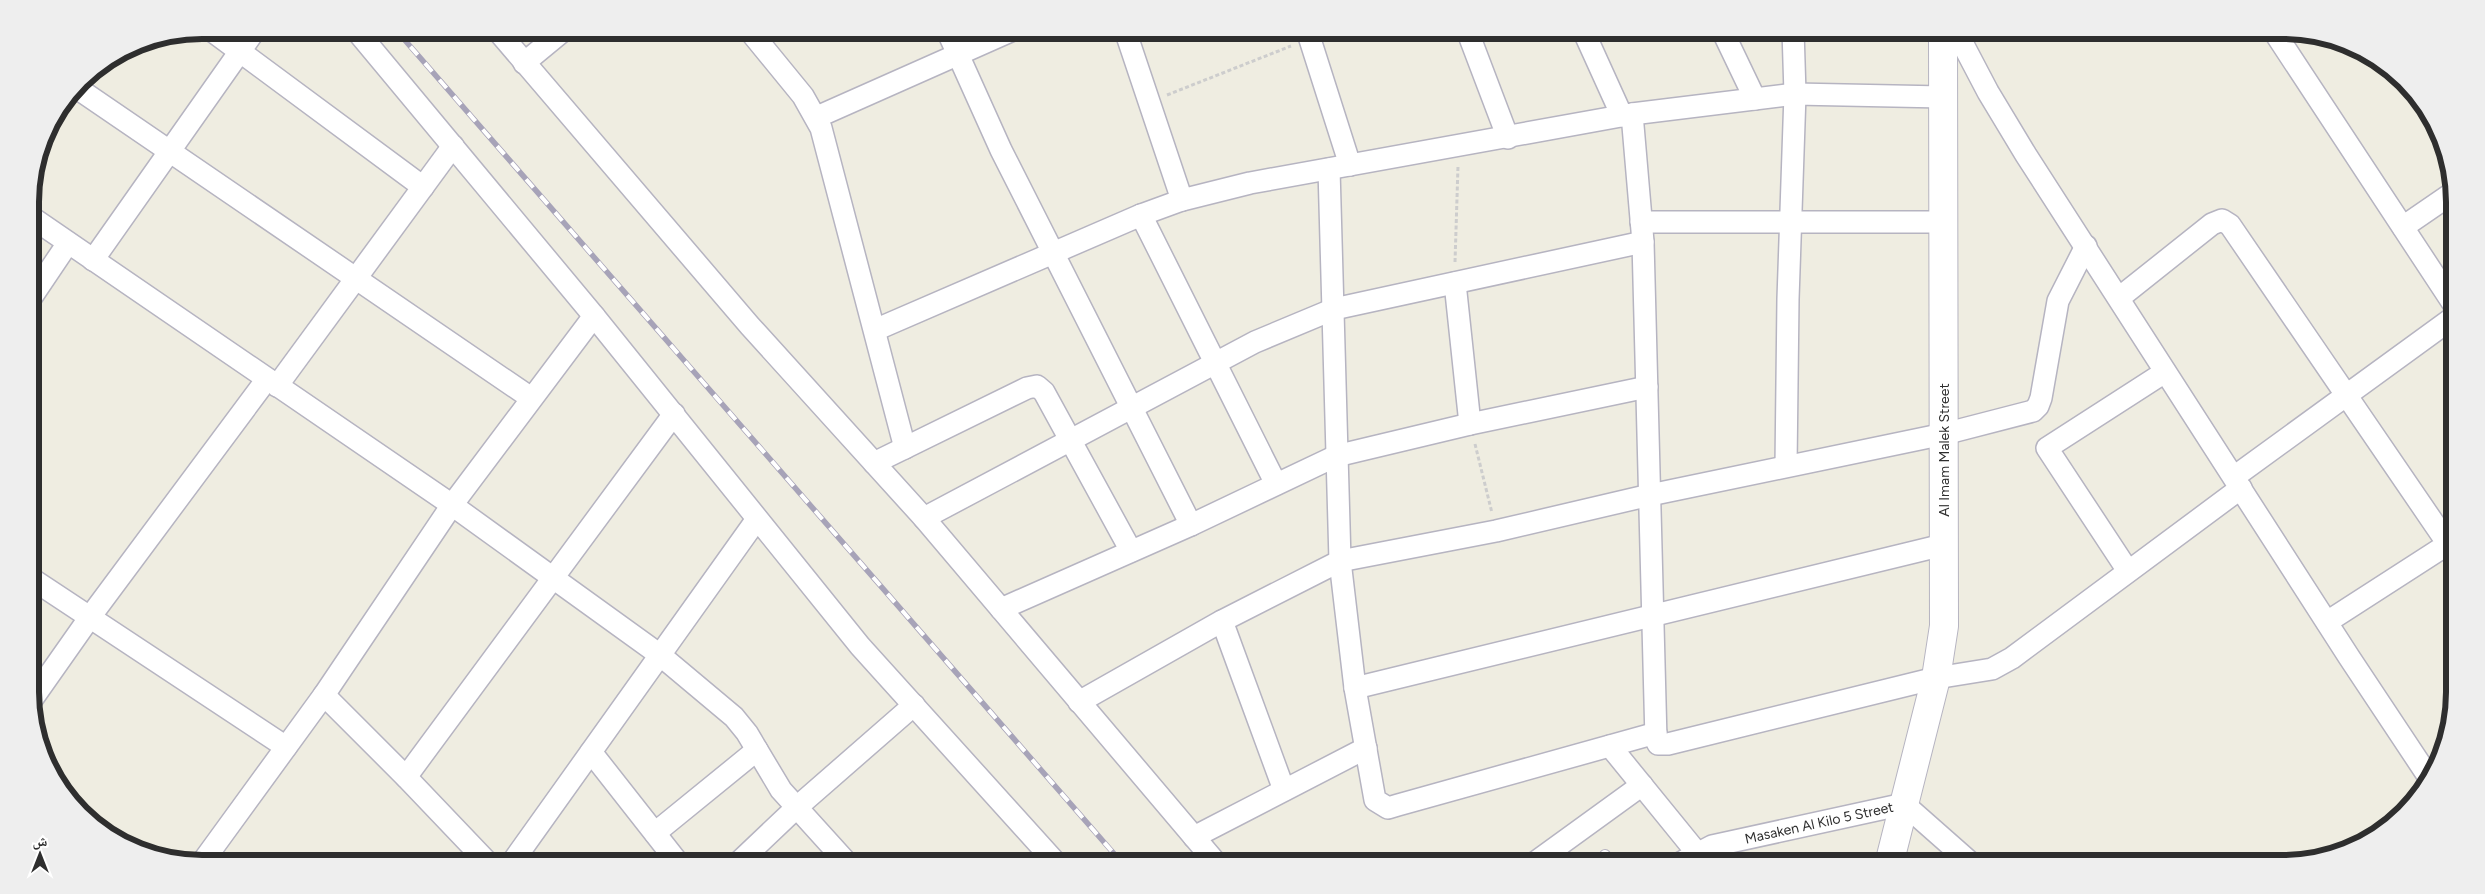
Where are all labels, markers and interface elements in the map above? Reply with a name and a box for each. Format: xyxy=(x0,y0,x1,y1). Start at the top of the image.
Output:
street label: Al Imam Malek Street xyxy=(1936,383,1953,517)
street label: Masaken Al Kilo 5 Street xyxy=(1743,798,1895,847)
north arrow xyxy=(15,829,65,879)
text: ش xyxy=(33,833,48,850)

